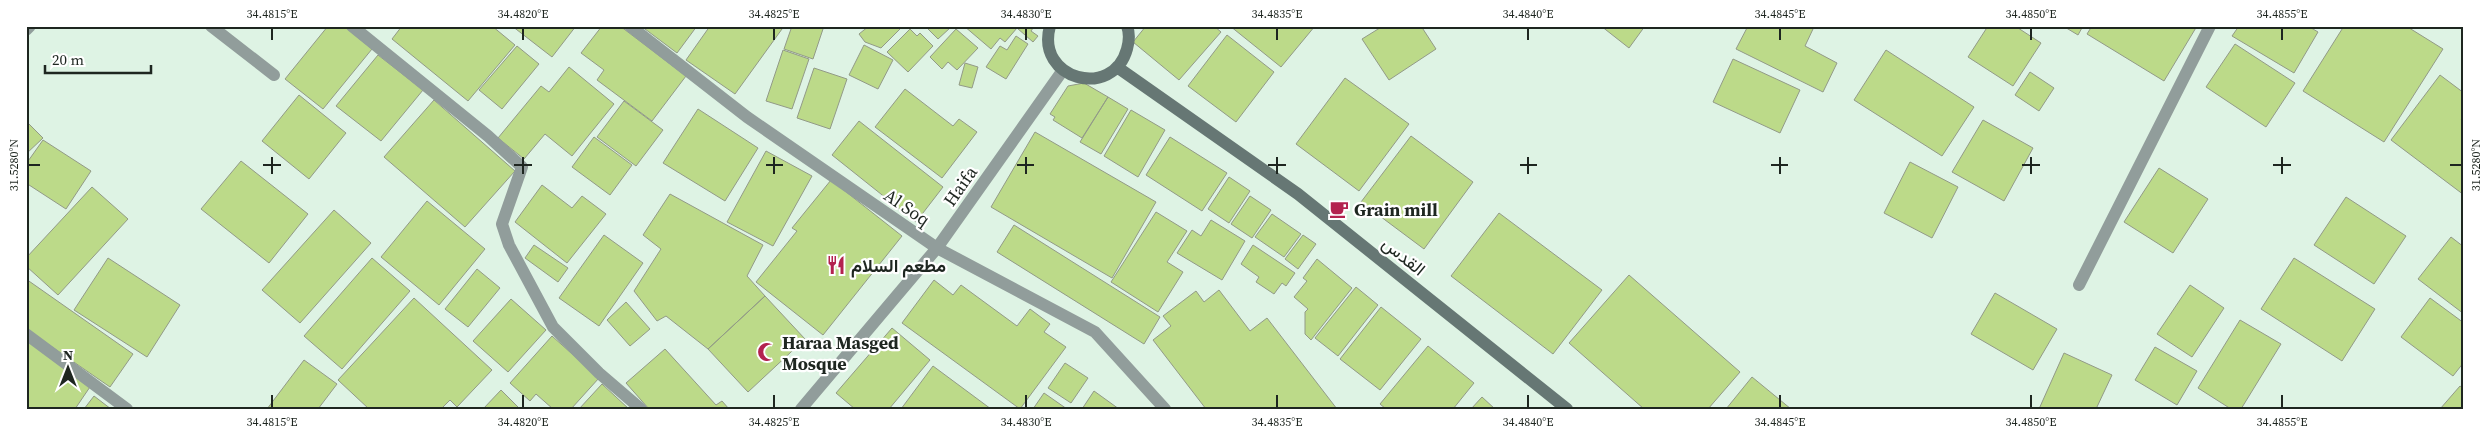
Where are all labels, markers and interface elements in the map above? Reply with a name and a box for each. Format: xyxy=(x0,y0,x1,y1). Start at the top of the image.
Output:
text: 34.4815°E xyxy=(247,6,297,22)
text: 34.4820°E xyxy=(498,6,548,22)
text: 34.4825°E xyxy=(749,6,799,22)
text: 34.4830°E xyxy=(1001,6,1051,22)
text: 34.4835°E xyxy=(1252,6,1302,22)
text: 34.4840°E xyxy=(1503,6,1553,22)
text: 34.4845°E xyxy=(1755,6,1805,22)
text: 34.4850°E xyxy=(2006,6,2056,22)
text: 34.4855°E xyxy=(2257,6,2307,22)
scale bar xyxy=(45,42,151,74)
text: 20 m xyxy=(52,49,84,70)
text: 31.5280°N xyxy=(6,139,22,191)
text: 31.5280°N xyxy=(2468,139,2484,191)
street label: Haifa xyxy=(937,160,983,211)
street label: Al Soq xyxy=(879,182,936,232)
place label: Grain mill xyxy=(1354,197,1438,222)
cafe icon: Grain mill xyxy=(1328,198,1350,220)
street label: القدس xyxy=(1377,231,1431,281)
place label: مطعم السلام xyxy=(851,253,946,278)
restaurant icon: مطعم السلام xyxy=(825,254,847,276)
place label: Haraa Masged Mosque xyxy=(782,330,899,376)
mosque icon: Haraa Masged Mosque xyxy=(756,341,778,363)
north arrow xyxy=(42,342,92,392)
text: N xyxy=(63,345,73,365)
text: 34.4815°E xyxy=(247,414,297,430)
text: 34.4820°E xyxy=(498,414,548,430)
text: 34.4825°E xyxy=(749,414,799,430)
text: 34.4830°E xyxy=(1001,414,1051,430)
text: 34.4835°E xyxy=(1252,414,1302,430)
text: 34.4840°E xyxy=(1503,414,1553,430)
text: 34.4845°E xyxy=(1755,414,1805,430)
text: 34.4850°E xyxy=(2006,414,2056,430)
text: 34.4855°E xyxy=(2257,414,2307,430)

